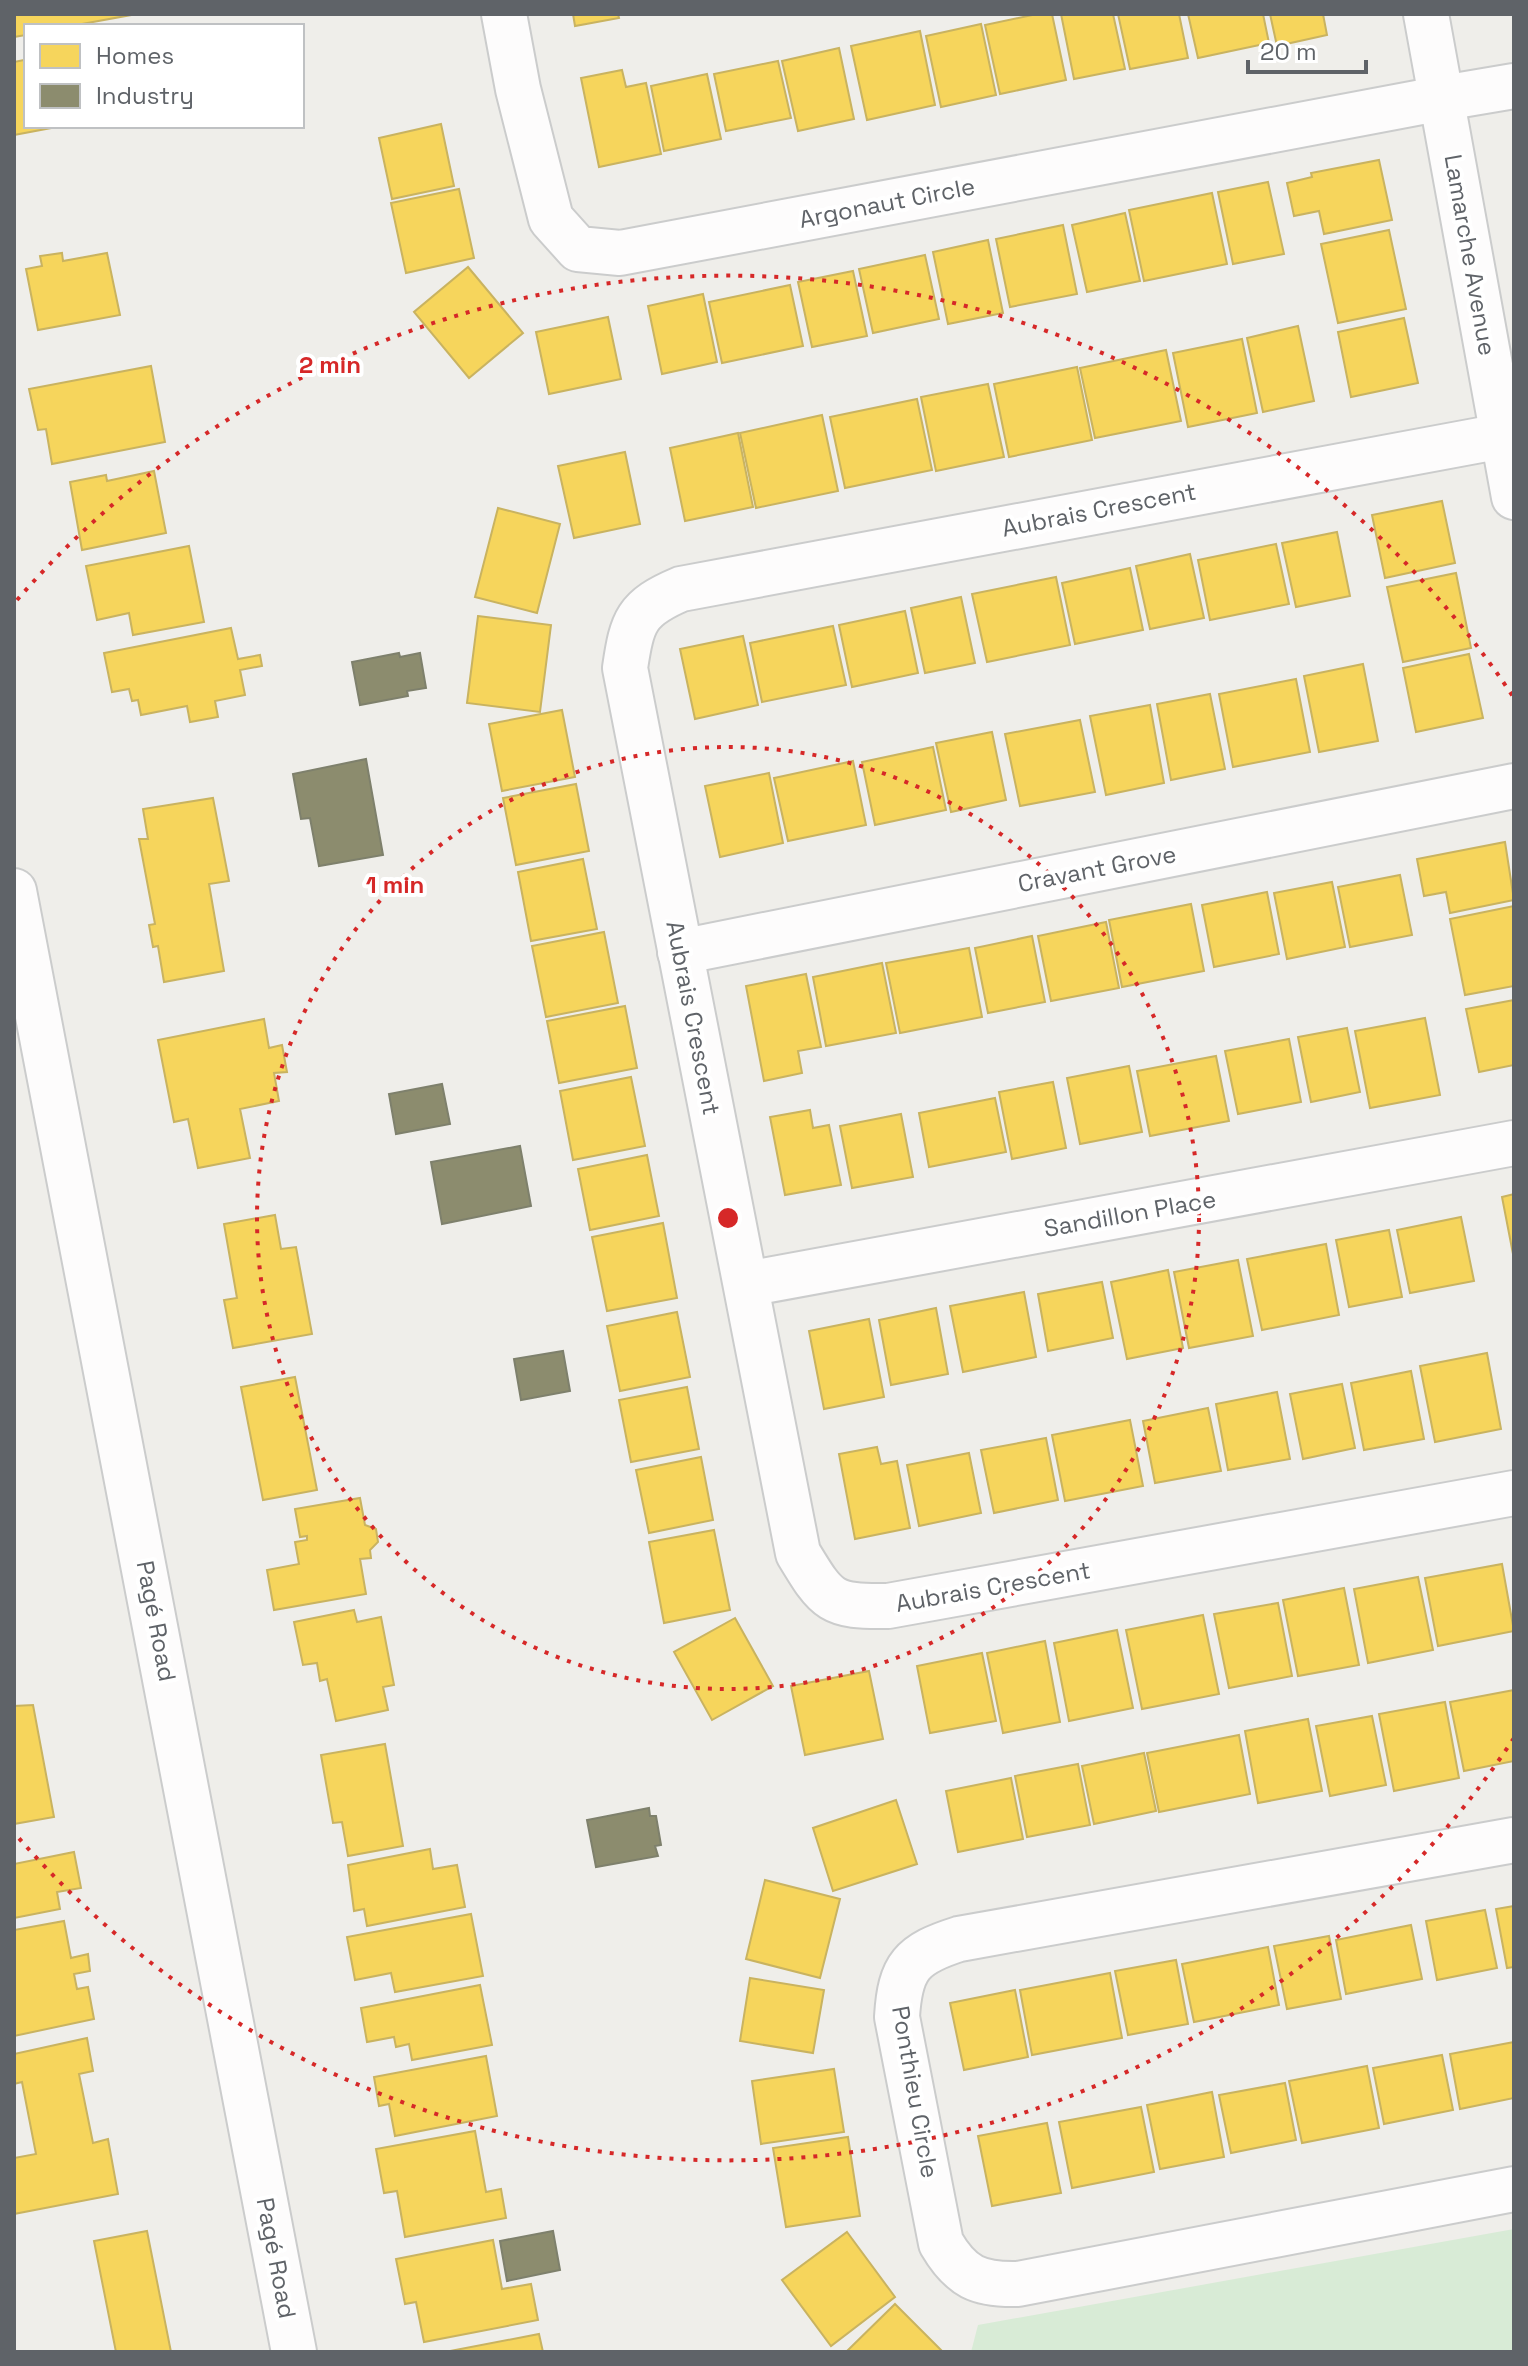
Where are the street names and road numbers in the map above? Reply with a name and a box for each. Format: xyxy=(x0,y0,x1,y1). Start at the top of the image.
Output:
street label: Lamarche Avenue xyxy=(1438,152,1503,358)
street label: Argonaut Circle xyxy=(796,170,977,235)
street label: Aubrais Crescent xyxy=(999,475,1199,544)
street label: Cravant Grove xyxy=(1015,838,1179,899)
street label: Aubrais Crescent xyxy=(659,918,728,1118)
street label: Sandillon Place xyxy=(1041,1183,1218,1244)
street label: Aubrais Crescent xyxy=(893,1554,1093,1619)
street label: Pagé Road xyxy=(130,1558,183,1684)
street label: Ponthieu Circle xyxy=(885,2003,946,2180)
street label: Pagé Road xyxy=(250,2195,303,2321)

